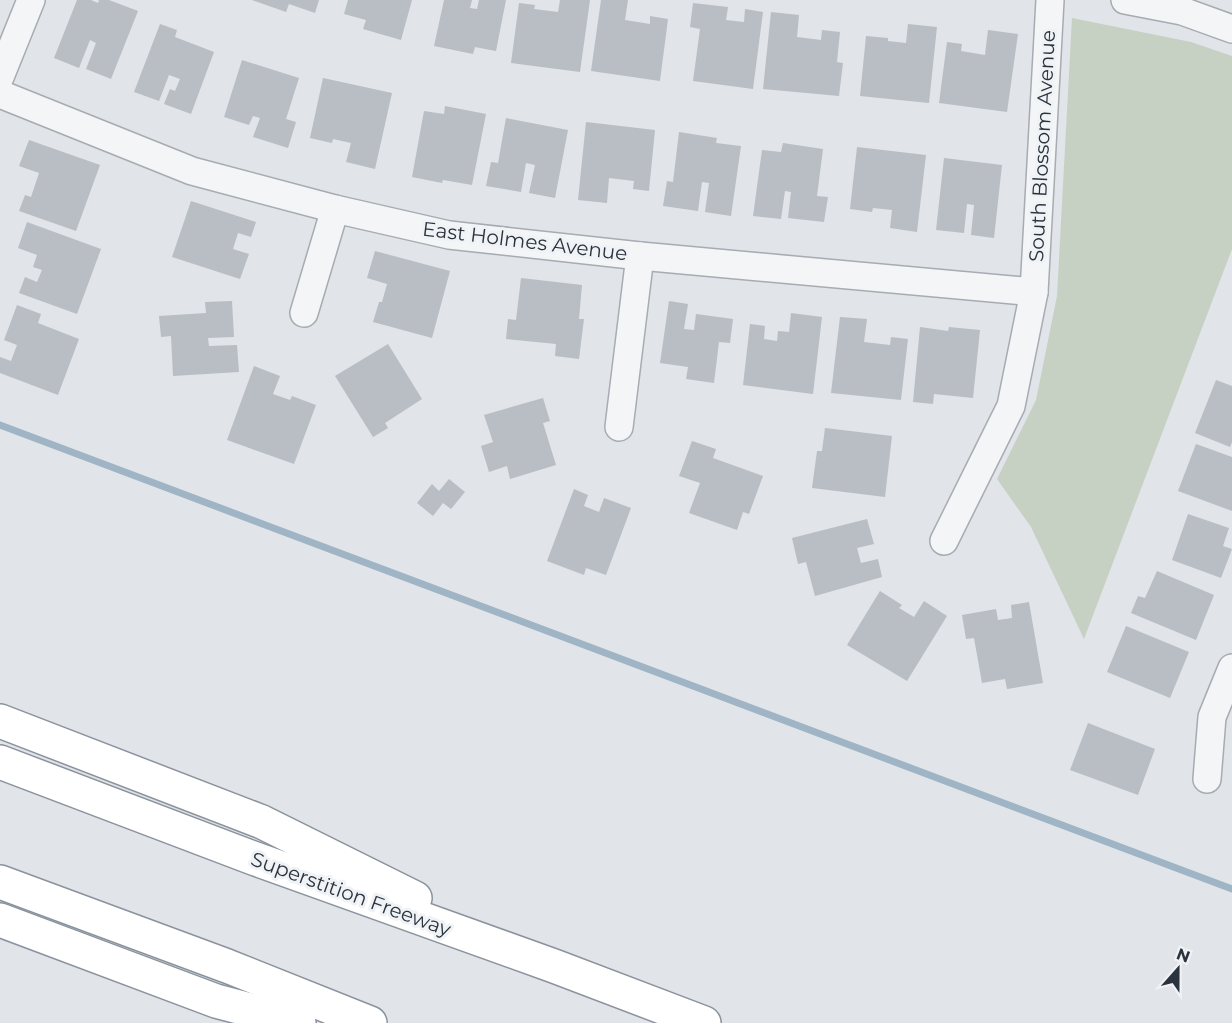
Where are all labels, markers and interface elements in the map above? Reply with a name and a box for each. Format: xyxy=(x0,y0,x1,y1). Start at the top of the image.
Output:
street label: South Blossom Avenue xyxy=(1024,29,1060,263)
street label: East Holmes Avenue xyxy=(421,217,629,265)
street label: Superstition Freeway xyxy=(248,847,454,941)
north arrow xyxy=(1148,939,1208,999)
text: N xyxy=(1174,944,1193,967)

